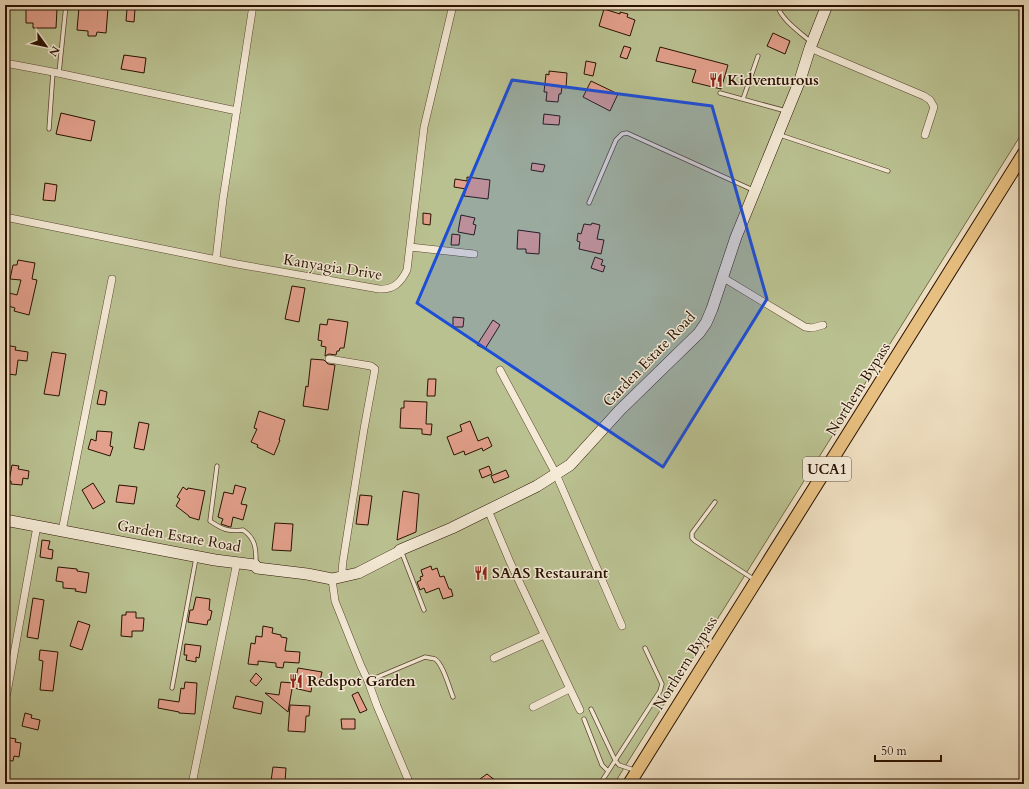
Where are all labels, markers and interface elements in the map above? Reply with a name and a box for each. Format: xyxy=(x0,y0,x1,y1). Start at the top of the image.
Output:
north arrow xyxy=(26,26,66,66)
text: N xyxy=(45,43,63,60)
place label: Kidventurous xyxy=(727,70,819,90)
restaurant icon: Kidventurous xyxy=(708,72,724,88)
street label: Kanyagia Drive xyxy=(282,249,384,285)
street label: Garden Estate Road xyxy=(598,307,700,411)
street label: Northern Bypass xyxy=(821,338,895,440)
road number: UCA1 xyxy=(803,457,851,481)
street label: Garden Estate Road xyxy=(116,515,242,557)
place label: SAAS Restaurant xyxy=(492,563,609,583)
restaurant icon: SAAS Restaurant xyxy=(473,565,489,581)
street label: Northern Bypass xyxy=(648,612,722,714)
place label: Redspot Garden xyxy=(307,671,416,691)
restaurant icon: Redspot Garden xyxy=(288,673,304,689)
scale bar xyxy=(875,737,941,763)
text: 50 m xyxy=(881,743,908,759)

